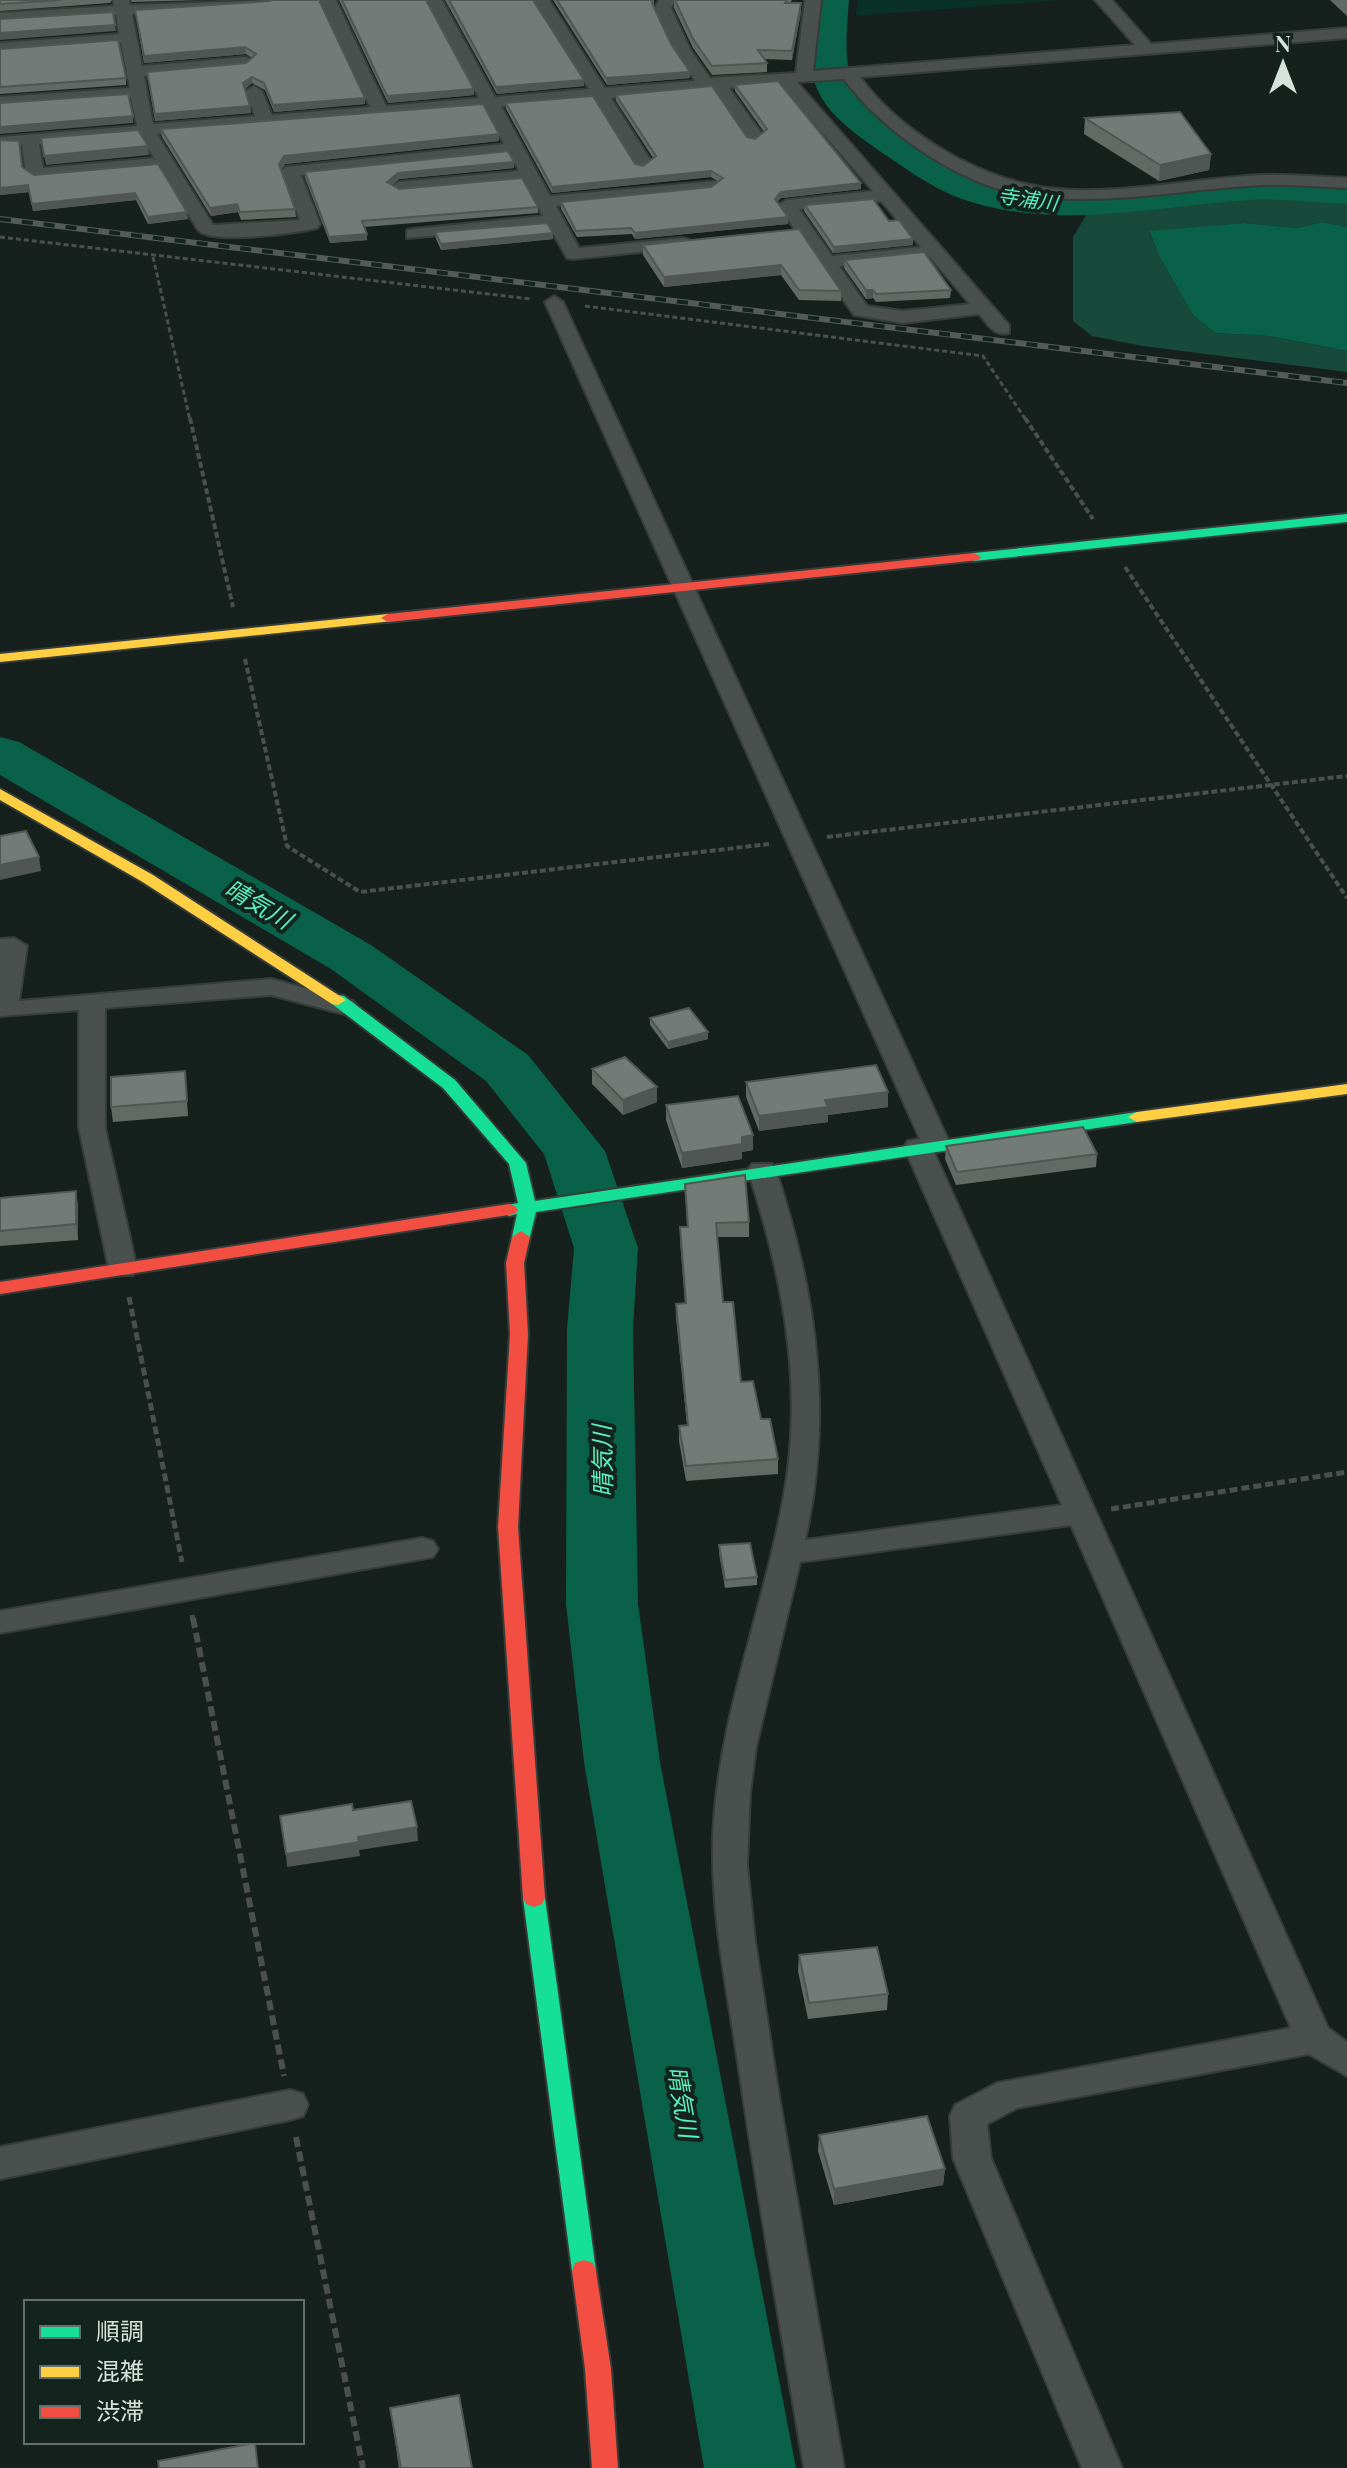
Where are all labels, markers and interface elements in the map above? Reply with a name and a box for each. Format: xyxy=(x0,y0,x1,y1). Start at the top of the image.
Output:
north arrow xyxy=(1243,24,1323,104)
text: N xyxy=(1275,28,1291,58)
water label: 寺浦川 xyxy=(996,180,1062,216)
water label: 晴気川 xyxy=(220,871,301,936)
water label: 晴気川 xyxy=(584,1422,618,1497)
water label: 晴気川 xyxy=(662,2064,707,2143)
legend xyxy=(24,2300,304,2444)
text: 順調 xyxy=(96,2314,144,2346)
text: 混雑 xyxy=(96,2354,144,2386)
text: 渋滞 xyxy=(96,2394,144,2426)

